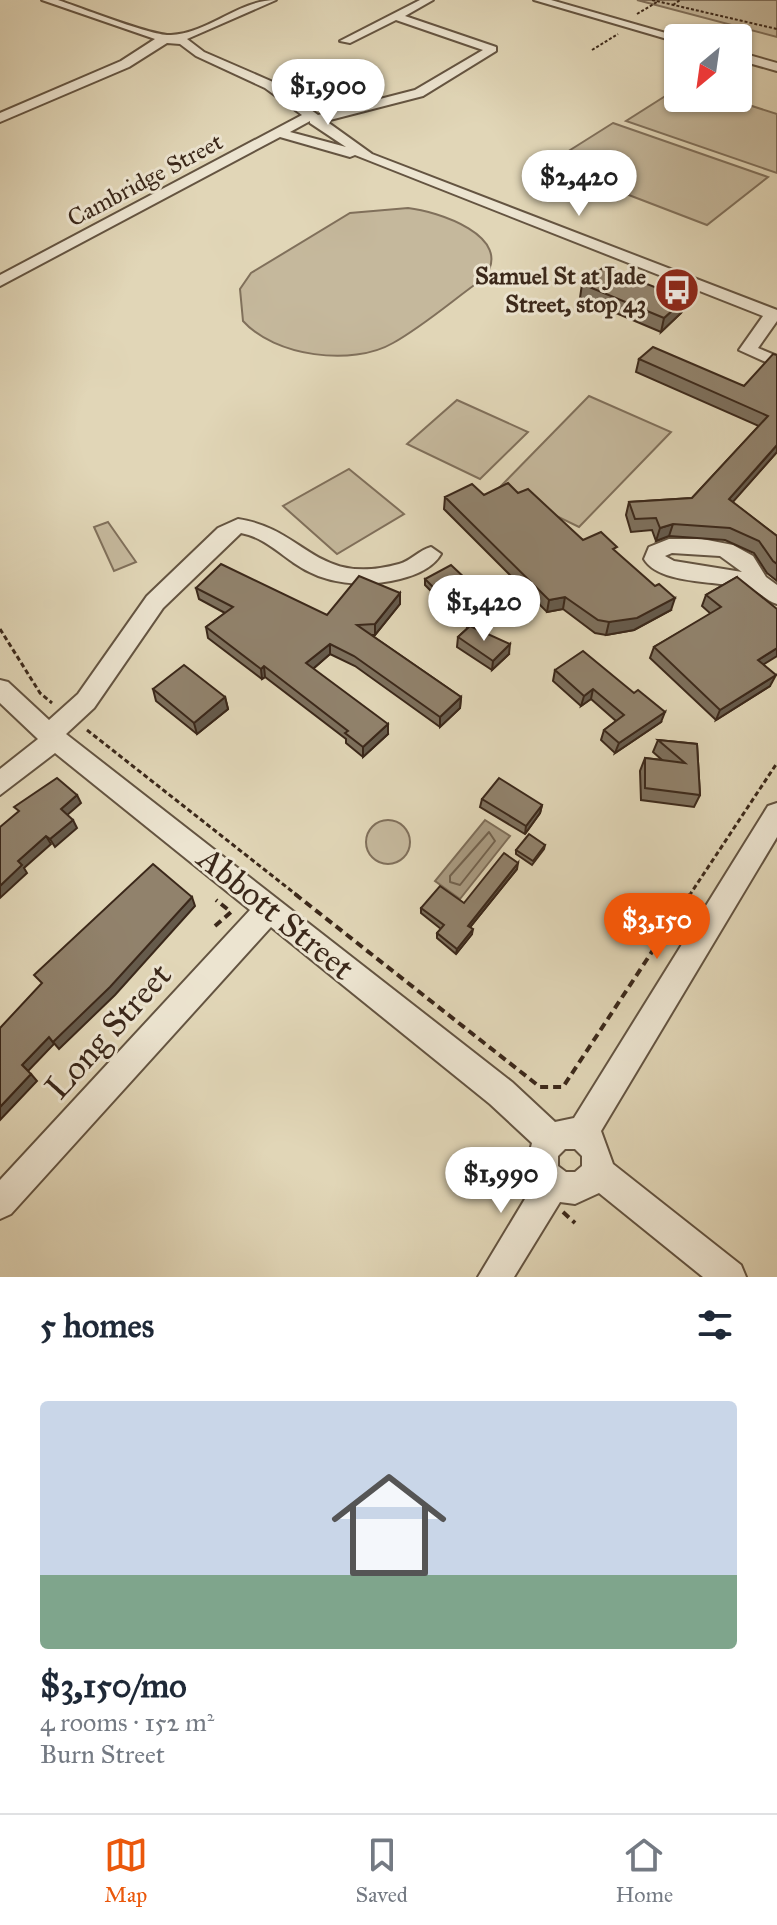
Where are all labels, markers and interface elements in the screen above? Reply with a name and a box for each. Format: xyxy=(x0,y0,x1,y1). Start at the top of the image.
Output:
north arrow xyxy=(664,24,752,112)
map controls xyxy=(664,24,752,112)
pin: $1,900 xyxy=(263,59,393,127)
text: $1,900 xyxy=(290,69,366,101)
street label: Cambridge Street xyxy=(62,126,228,234)
pin: $2,420 xyxy=(514,150,644,218)
text: $2,420 xyxy=(540,160,618,192)
place label: Samuel St at Jade Street, stop 43 xyxy=(475,261,646,319)
bus stop icon: Samuel St at Jade Street, stop 43 xyxy=(653,266,701,314)
pin: $1,420 xyxy=(419,575,549,643)
text: $1,420 xyxy=(446,585,522,617)
street label: Abbott Street xyxy=(188,836,362,988)
pin: $3,150 xyxy=(592,893,722,961)
text: $3,150 xyxy=(622,903,692,935)
street label: Long Street xyxy=(36,955,180,1107)
pin: $1,990 xyxy=(436,1147,566,1215)
text: $1,990 xyxy=(463,1157,539,1189)
icon: filters xyxy=(693,1303,737,1347)
text: 5 homes xyxy=(40,1305,154,1346)
icon: home xyxy=(317,1453,461,1597)
text: $3,150/mo xyxy=(40,1665,187,1706)
text: 4 rooms · 152 m² xyxy=(40,1706,214,1738)
text: Burn Street xyxy=(40,1738,165,1770)
tab: Map xyxy=(104,1833,148,1908)
tab: Saved xyxy=(356,1833,408,1908)
tab: Home xyxy=(616,1833,673,1908)

